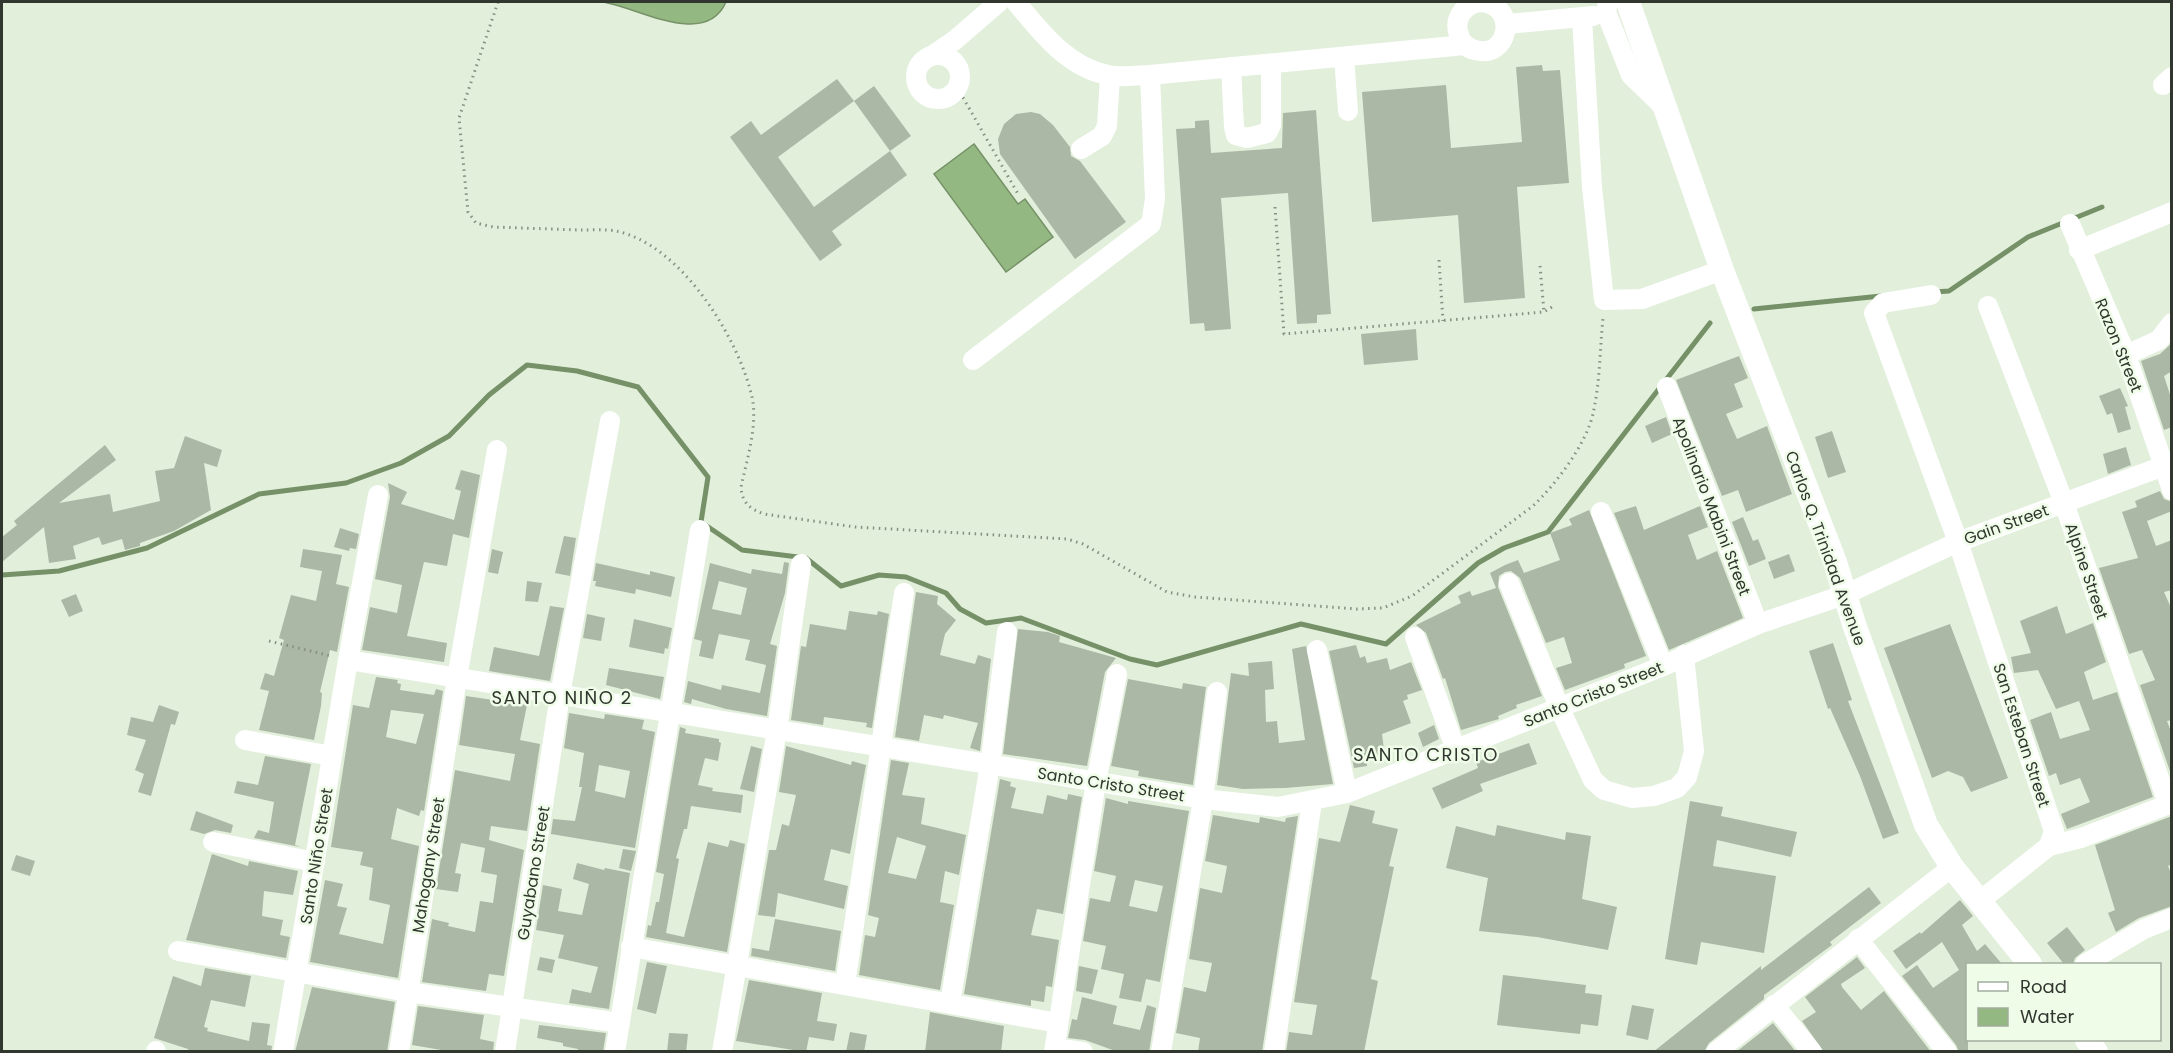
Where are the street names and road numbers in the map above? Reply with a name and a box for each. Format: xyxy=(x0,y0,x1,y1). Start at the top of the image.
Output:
street label: Razon Street xyxy=(2089,295,2148,396)
street label: Apolinario Mabini Street xyxy=(1667,413,1756,599)
street label: Carlos Q. Trinidad Avenue xyxy=(1780,448,1872,649)
street label: Gain Street xyxy=(1961,498,2052,550)
street label: Alpine Street xyxy=(2059,520,2114,623)
street label: Santo Cristo Street xyxy=(1520,656,1667,733)
street label: San Esteban Street xyxy=(1987,660,2056,810)
street label: Santo Cristo Street xyxy=(1036,762,1186,808)
street label: Santo Niño Street xyxy=(294,786,339,926)
street label: Mahogany Street xyxy=(406,795,451,935)
street label: Guyabano Street xyxy=(512,804,555,942)

